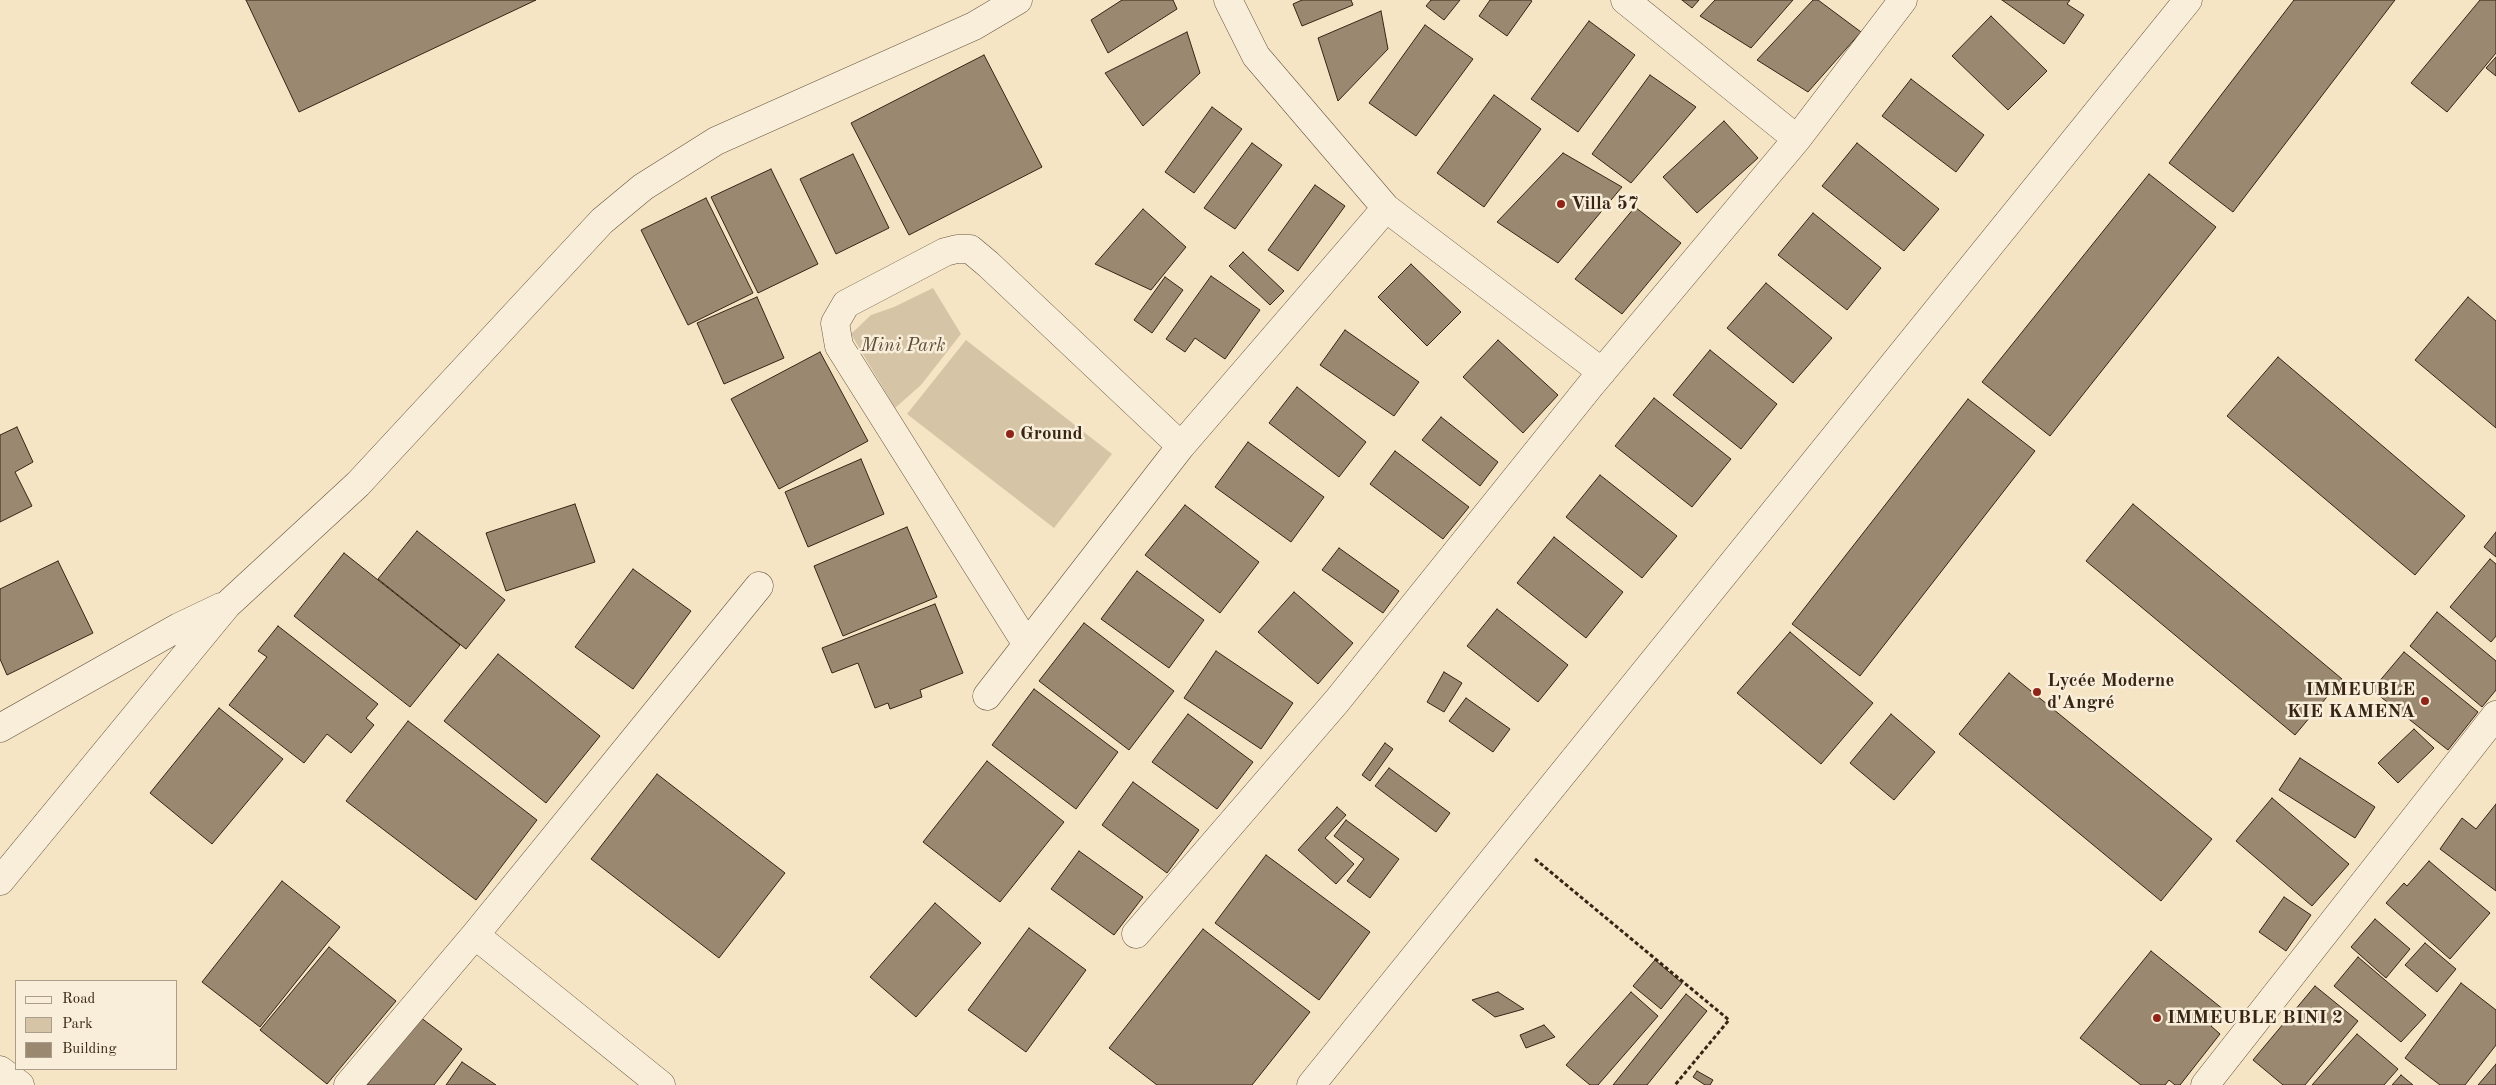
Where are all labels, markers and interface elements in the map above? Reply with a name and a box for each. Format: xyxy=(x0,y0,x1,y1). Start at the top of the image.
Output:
place label: Villa 57 xyxy=(1571,193,1639,215)
marker: Villa 57 xyxy=(1555,198,1567,210)
park label: Mini Park xyxy=(860,335,946,357)
place label: Ground xyxy=(1020,423,1083,445)
marker: Ground xyxy=(1004,428,1016,440)
place label: Lycée Moderne d'Angré xyxy=(2047,670,2174,714)
place label: IMMEUBLE KIE KAMENA xyxy=(2287,679,2415,723)
marker: Lycée Moderne d'Angré xyxy=(2031,686,2043,698)
marker: IMMEUBLE KIE KAMENA xyxy=(2419,695,2431,707)
legend xyxy=(15,980,178,1070)
text: Road xyxy=(62,992,95,1007)
place label: IMMEUBLE BINI 2 xyxy=(2167,1007,2343,1029)
marker: IMMEUBLE BINI 2 xyxy=(2151,1012,2163,1024)
text: Park xyxy=(62,1017,93,1032)
text: Building xyxy=(62,1042,117,1057)

